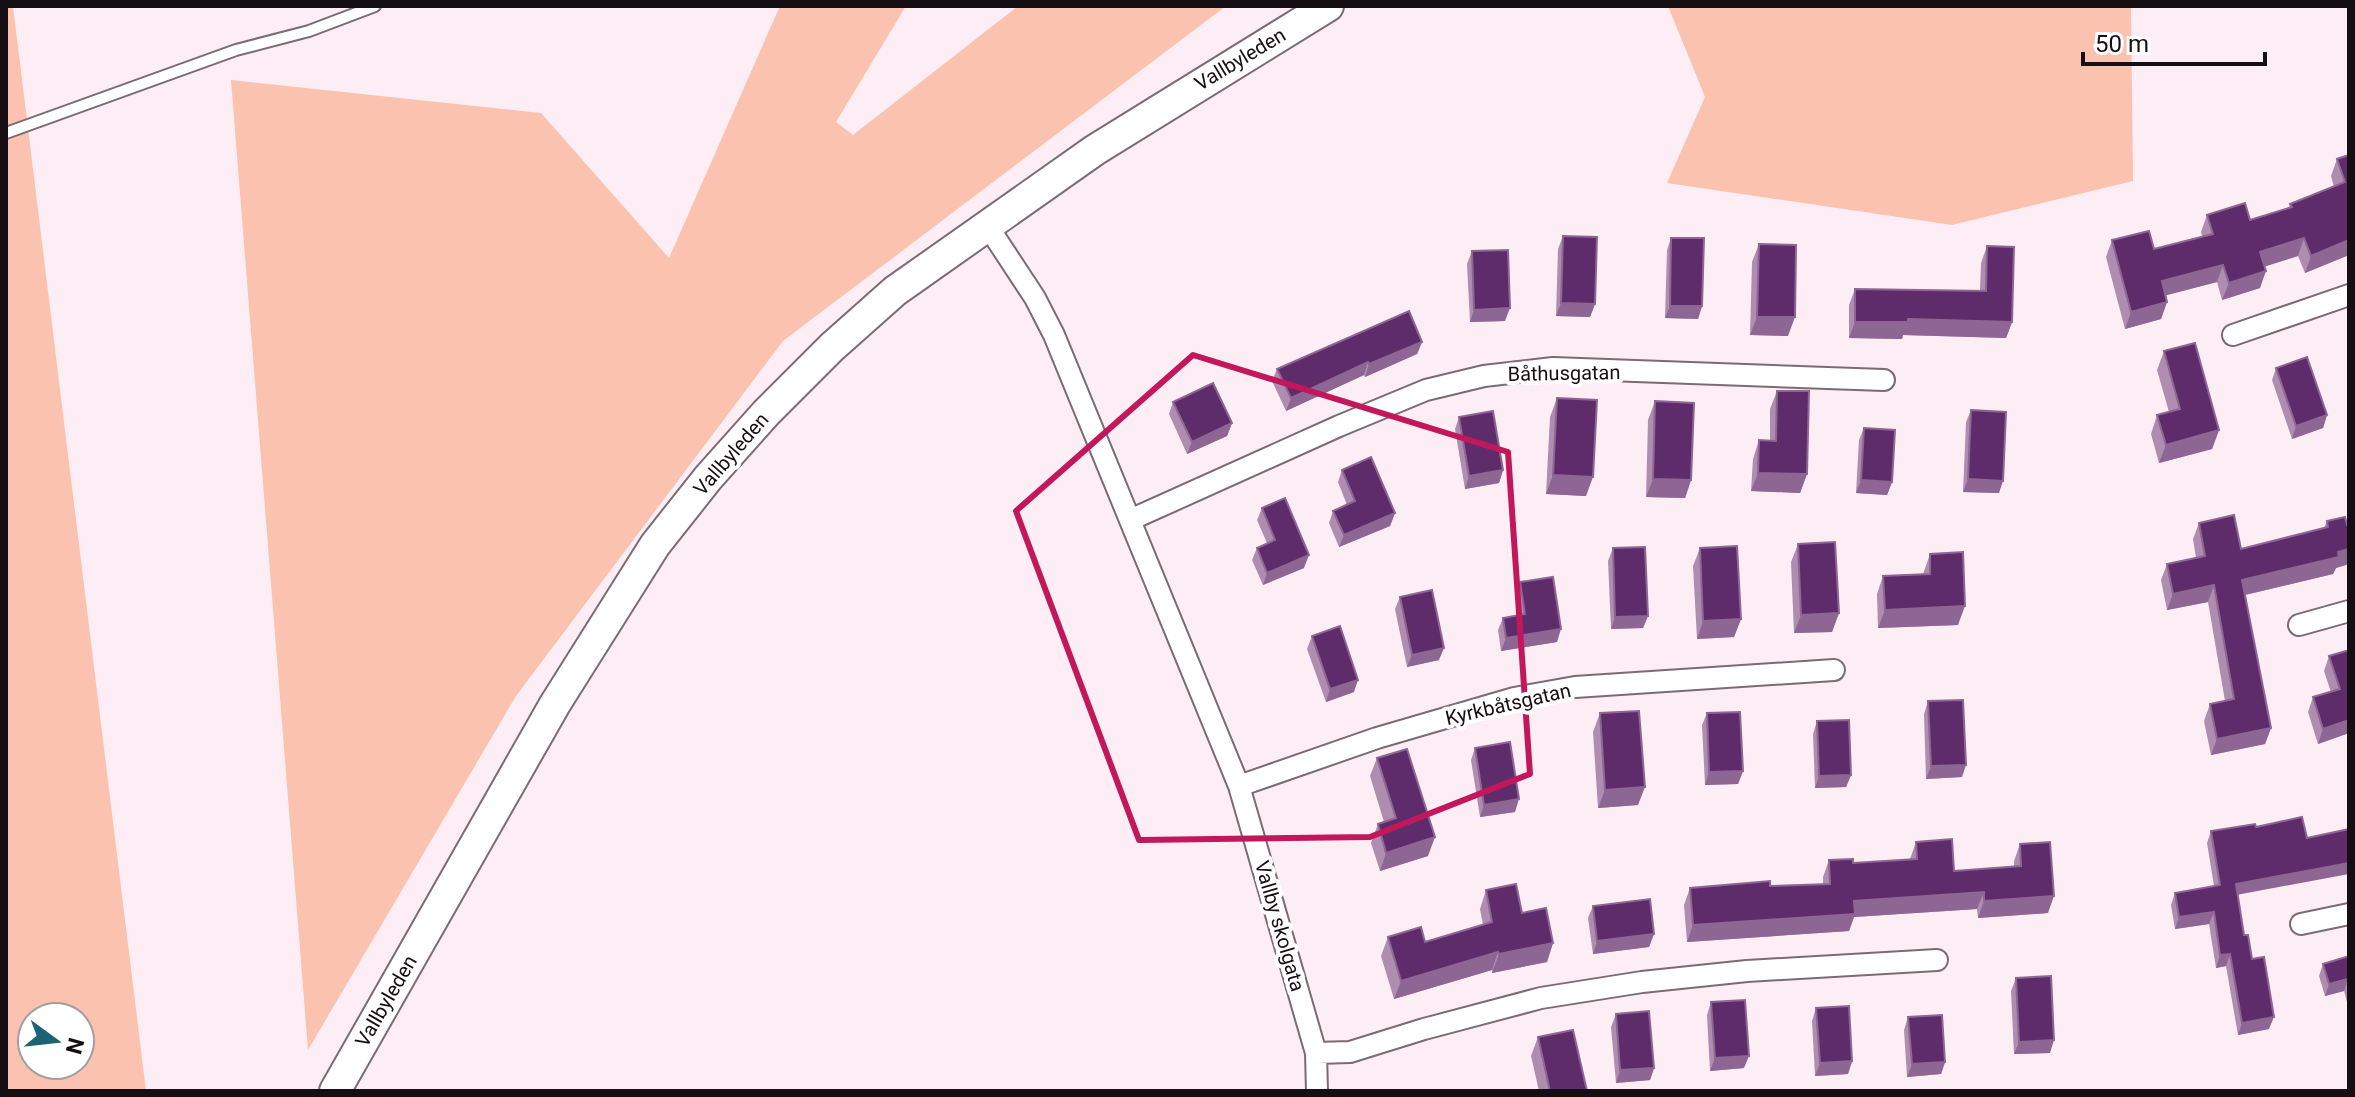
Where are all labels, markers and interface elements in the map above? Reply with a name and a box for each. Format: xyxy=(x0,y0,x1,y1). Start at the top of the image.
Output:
scale bar xyxy=(2083,16,2265,66)
street label: Vallbyleden xyxy=(1190,22,1290,96)
text: 50 m xyxy=(2095,30,2149,58)
street label: Båthusgatan xyxy=(1507,360,1621,386)
street label: Vallbyleden xyxy=(689,408,773,500)
street label: Kyrkbåtsgatan xyxy=(1443,678,1573,730)
street label: Vallby skolgata xyxy=(1250,858,1310,994)
street label: Vallbyleden xyxy=(350,951,422,1051)
north arrow xyxy=(16,1001,96,1081)
text: N xyxy=(61,1035,89,1057)

